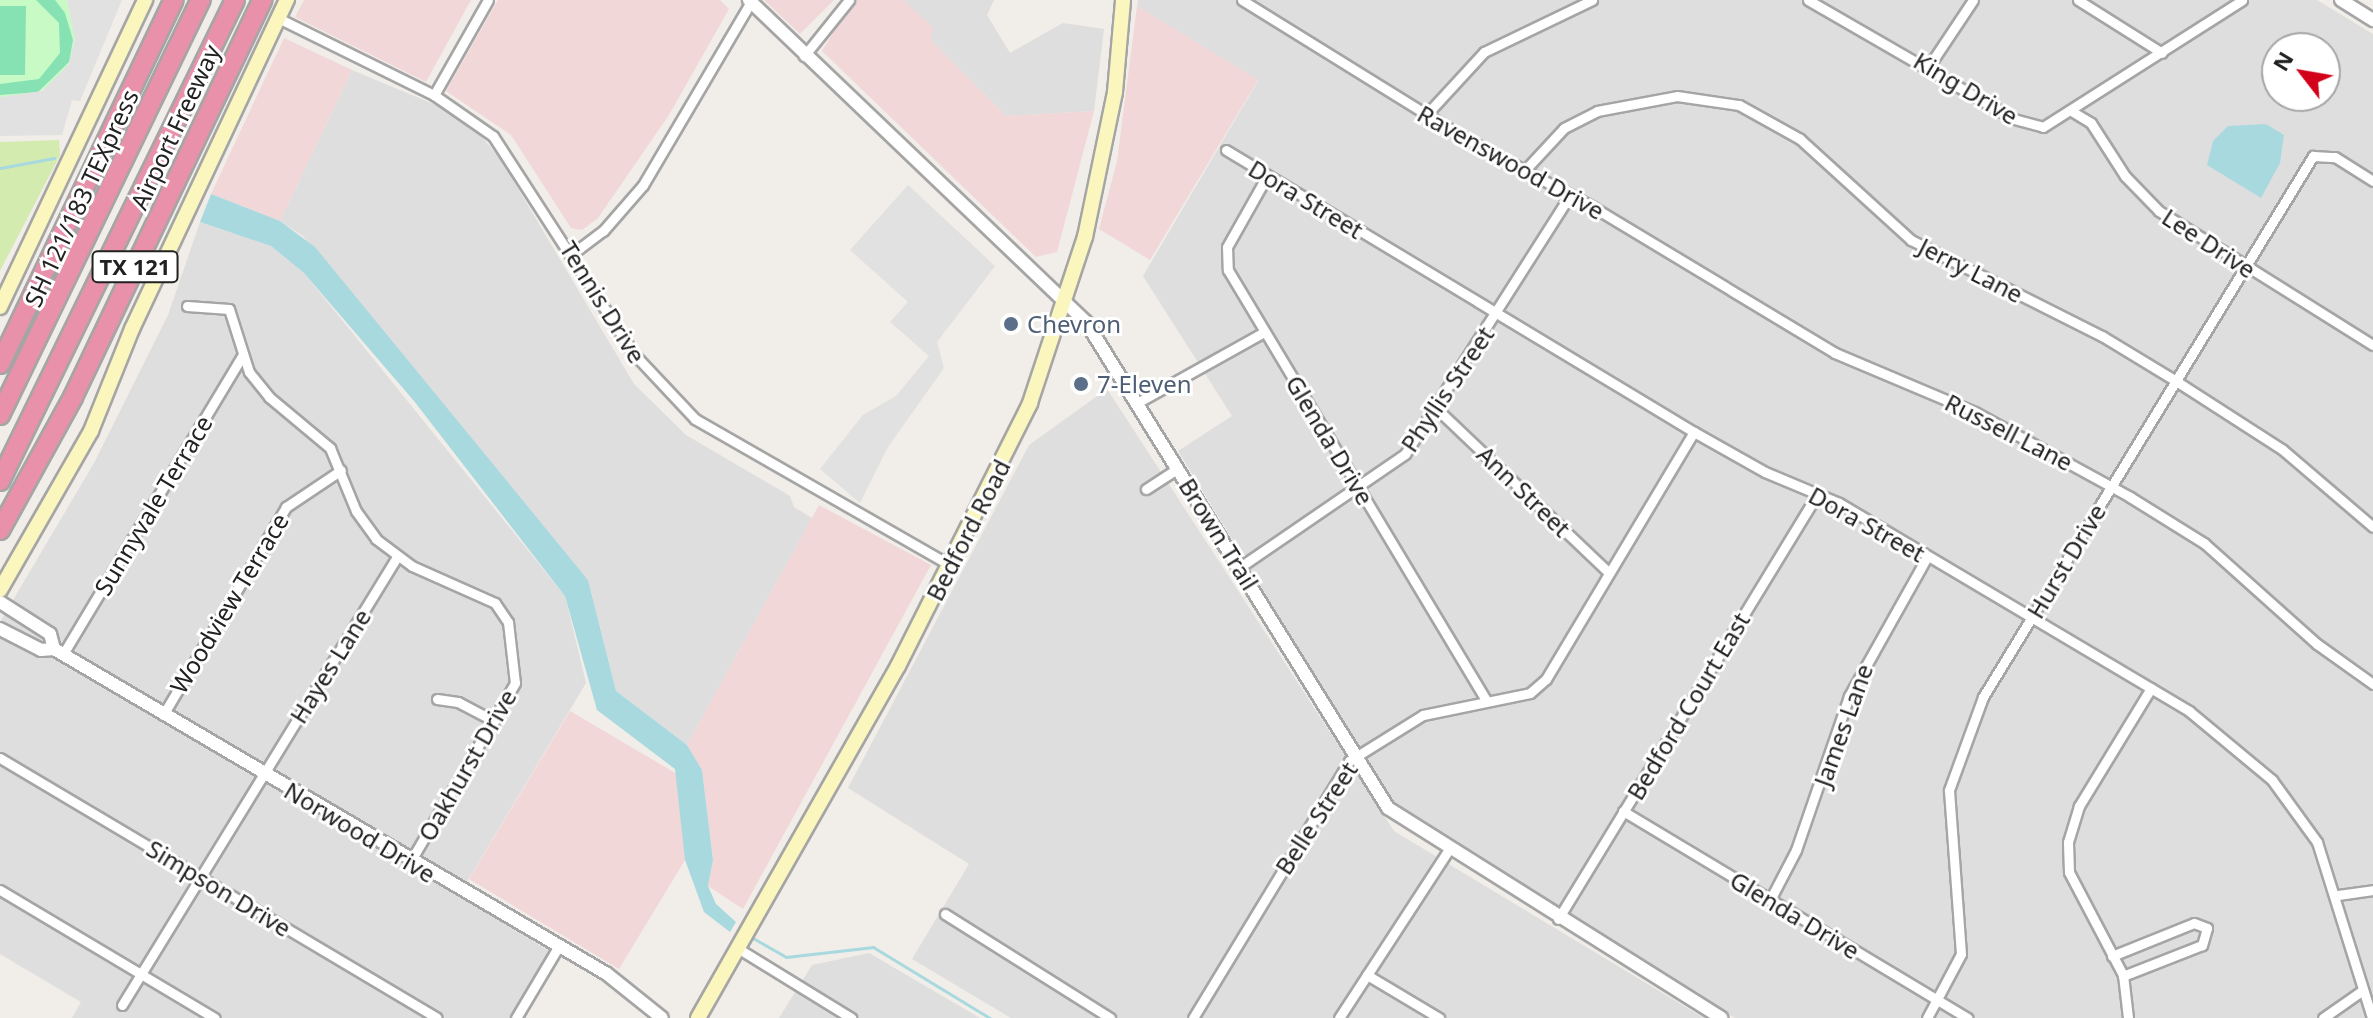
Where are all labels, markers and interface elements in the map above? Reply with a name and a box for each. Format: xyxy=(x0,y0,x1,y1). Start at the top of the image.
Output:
north arrow xyxy=(2261,32,2341,112)
street label: Airport Freeway xyxy=(124,40,226,214)
text: N xyxy=(2265,45,2300,76)
street label: King Drive xyxy=(1909,46,2023,130)
street label: SH 121/183 TEXpress xyxy=(18,85,144,311)
street label: Ravenswood Drive xyxy=(1413,99,1609,225)
street label: Dora Street xyxy=(1244,154,1368,244)
street label: Lee Drive xyxy=(2157,202,2261,284)
street label: Jerry Lane xyxy=(1914,232,2028,308)
street label: Tennis Drive xyxy=(554,236,652,368)
road number: TX 121 xyxy=(91,249,179,285)
place label: Chevron xyxy=(1027,310,1121,338)
marker: Chevron xyxy=(1002,315,1020,333)
street label: Phyllis Street xyxy=(1395,321,1499,457)
place label: 7-Eleven xyxy=(1097,370,1192,398)
street label: Glenda Drive xyxy=(1280,370,1380,510)
marker: 7-Eleven xyxy=(1072,375,1090,393)
street label: Russell Lane xyxy=(1940,388,2078,476)
street label: Sunnyvale Terrace xyxy=(88,410,218,600)
street label: Ann Street xyxy=(1471,440,1577,542)
street label: Bedford Road xyxy=(920,455,1016,605)
street label: Brown Trail xyxy=(1173,473,1265,595)
street label: Dora Street xyxy=(1804,480,1930,568)
street label: Hurst Drive xyxy=(2021,499,2111,623)
street label: Woodview Terrace xyxy=(164,508,294,698)
street label: Hayes Lane xyxy=(284,604,376,728)
street label: Bedford Court East xyxy=(1621,607,1755,805)
street label: James Lane xyxy=(1808,660,1878,790)
street label: Oakhurst Drive xyxy=(412,684,522,846)
street label: Belle Street xyxy=(1269,756,1363,880)
street label: Norwood Drive xyxy=(279,776,441,888)
street label: Simpson Drive xyxy=(142,834,296,942)
street label: Glenda Drive xyxy=(1725,865,1865,965)

